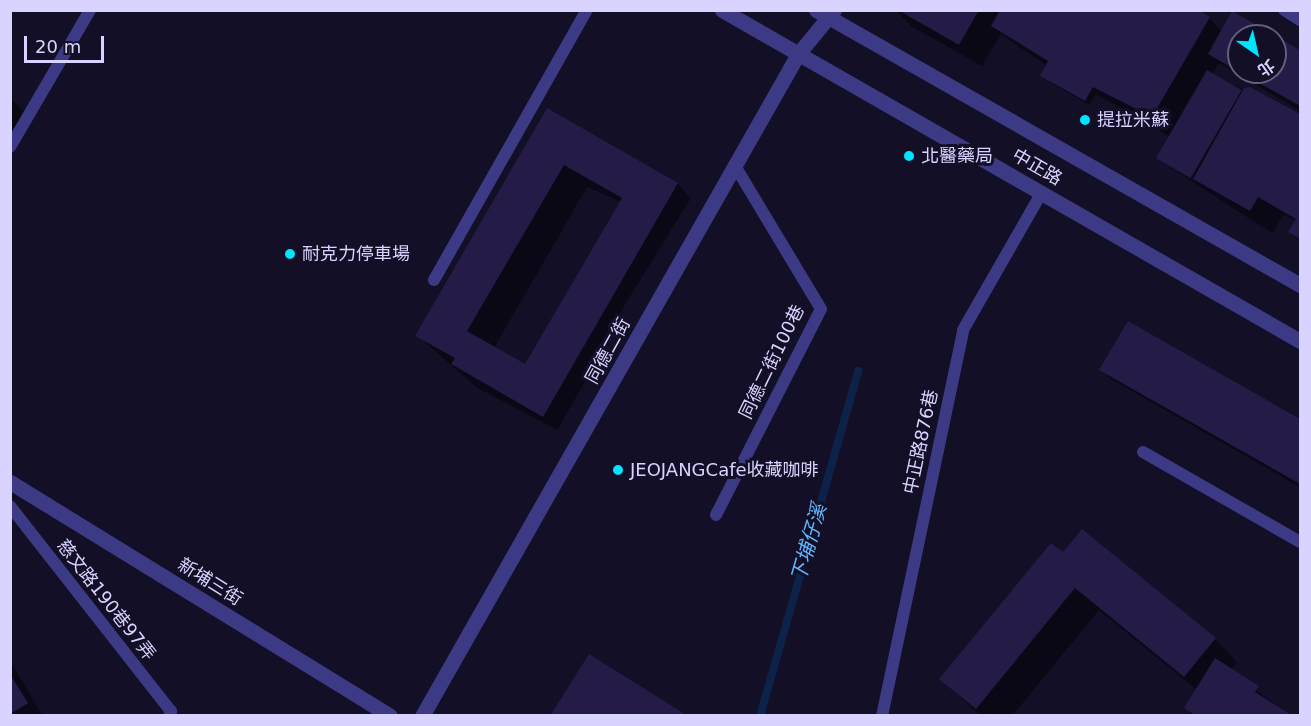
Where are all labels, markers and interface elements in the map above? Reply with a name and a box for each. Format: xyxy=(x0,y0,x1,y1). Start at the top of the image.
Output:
scale bar xyxy=(27,24,106,62)
north arrow xyxy=(1227,24,1287,84)
text: 20 m xyxy=(35,36,81,57)
text: 北 xyxy=(1254,55,1278,80)
place label: 提拉米蘇 xyxy=(1097,109,1169,131)
marker: 提拉米蘇 xyxy=(1078,113,1092,127)
street label: 中正路 xyxy=(1008,144,1066,190)
place label: 北醫藥局 xyxy=(921,145,993,167)
marker: 北醫藥局 xyxy=(902,149,916,163)
place label: 耐克力停車場 xyxy=(302,243,410,265)
marker: 耐克力停車場 xyxy=(283,247,297,261)
street label: 同德二街100巷 xyxy=(735,301,809,423)
street label: 同德二街 xyxy=(581,314,635,388)
street label: 中正路876巷 xyxy=(899,388,943,496)
place label: JEOJANGCafe收藏咖啡 xyxy=(630,459,819,481)
marker: JEOJANGCafe收藏咖啡 xyxy=(611,463,625,477)
water label: 下埔仔溪 xyxy=(786,501,832,585)
street label: 慈文路190巷97弄 xyxy=(52,535,160,665)
street label: 新埔三街 xyxy=(174,554,246,610)

